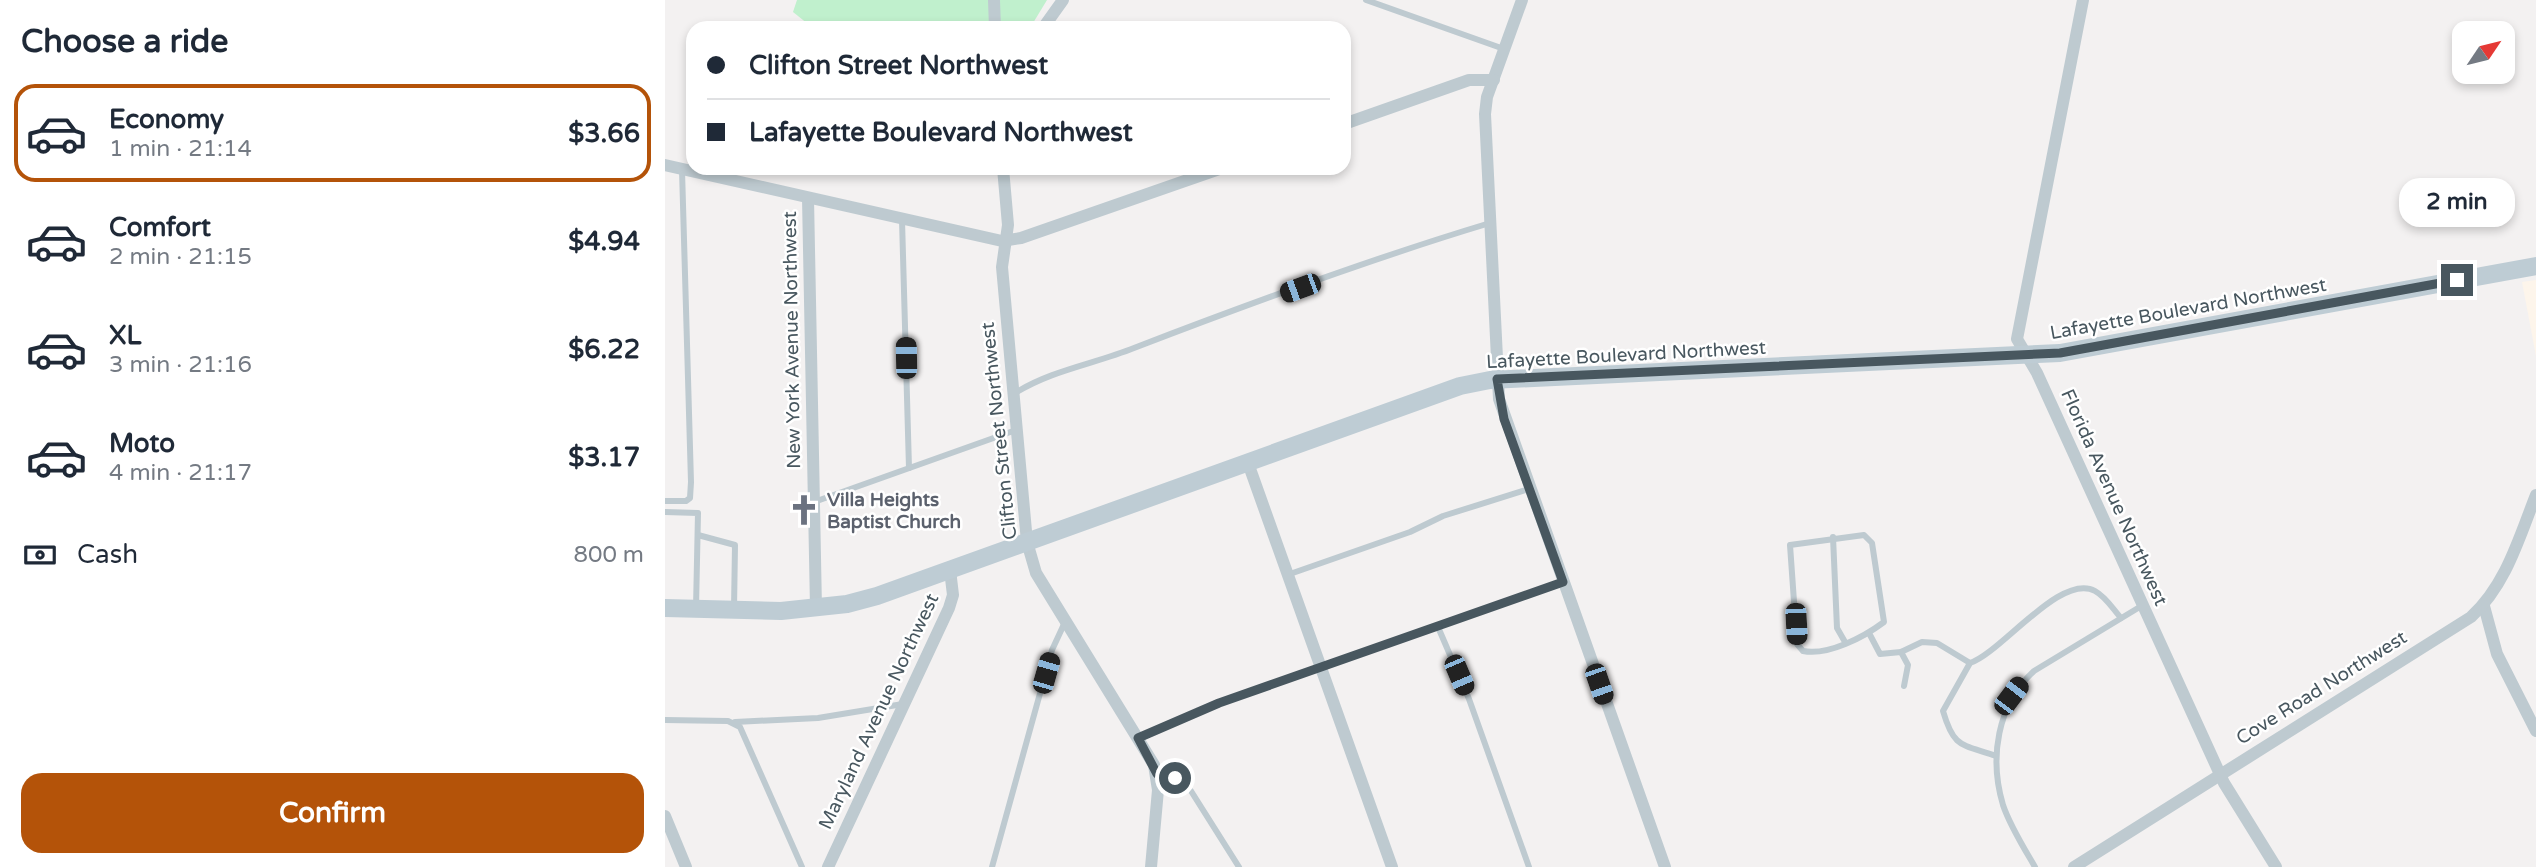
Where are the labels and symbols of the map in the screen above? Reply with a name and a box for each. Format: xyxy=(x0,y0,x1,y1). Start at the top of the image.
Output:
north arrow xyxy=(2452,21,2515,84)
callout: 2 min xyxy=(2399,178,2515,228)
street label: New York Avenue Northwest xyxy=(779,211,805,469)
route end xyxy=(2441,264,2473,296)
car xyxy=(1277,271,1324,305)
street label: Lafayette Boulevard Northwest xyxy=(2048,274,2328,344)
street label: Clifton Street Northwest xyxy=(977,321,1021,541)
car xyxy=(896,337,917,379)
street label: Lafayette Boulevard Northwest xyxy=(1486,337,1767,373)
street label: Florida Avenue Northwest xyxy=(2056,386,2172,609)
place label: Villa Heights Baptist Church xyxy=(827,489,961,534)
church icon: Villa Heights Baptist Church xyxy=(787,493,821,527)
street label: Maryland Avenue Northwest xyxy=(814,590,943,833)
car xyxy=(1785,602,1808,646)
street label: Cove Road Northwest xyxy=(2232,626,2411,749)
car xyxy=(1031,650,1062,696)
car xyxy=(1442,652,1477,698)
car xyxy=(1583,661,1616,707)
car xyxy=(1990,673,2033,719)
route start xyxy=(1159,762,1191,794)

